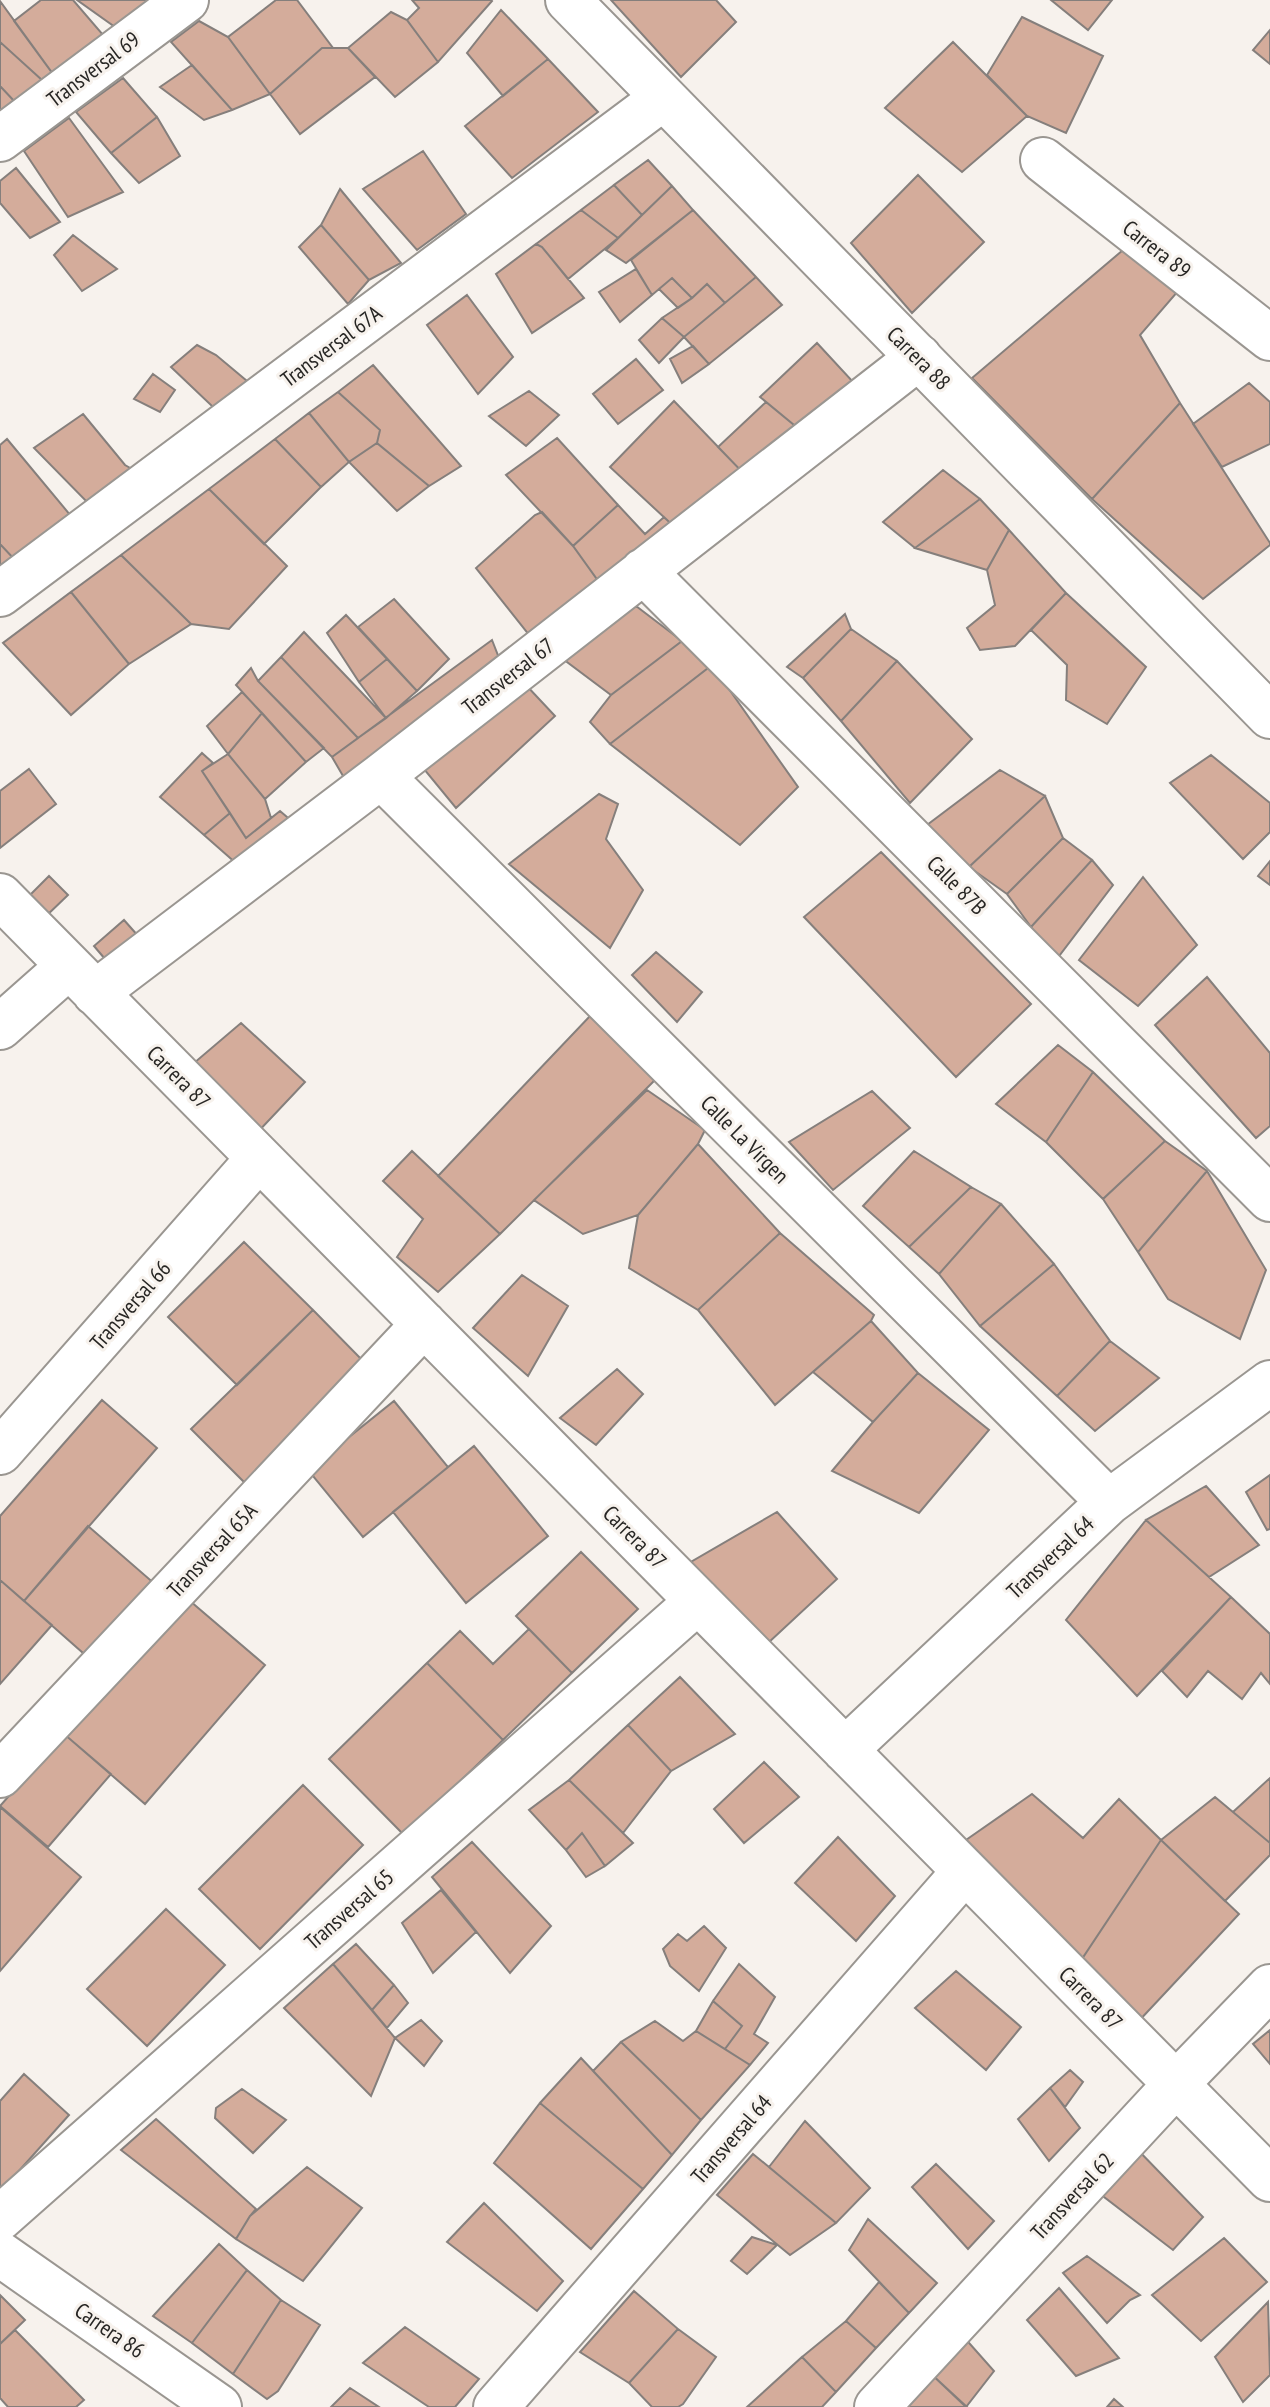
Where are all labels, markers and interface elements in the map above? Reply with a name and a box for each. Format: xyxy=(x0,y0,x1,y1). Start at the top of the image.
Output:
street label: Transversal 69 xyxy=(41,25,145,113)
street label: Carrera 89 xyxy=(1117,214,1197,284)
street label: Transversal 67A xyxy=(275,299,388,393)
street label: Carrera 88 xyxy=(881,320,957,396)
street label: Transversal 67 xyxy=(456,631,560,721)
street label: Calle 87B xyxy=(921,849,993,921)
street label: Carrera 87 xyxy=(141,1039,217,1115)
street label: Calle La Virgen xyxy=(695,1089,795,1189)
street label: Transversal 66 xyxy=(84,1255,176,1355)
street label: Transversal 65A xyxy=(161,1496,263,1603)
street label: Carrera 87 xyxy=(597,1499,673,1575)
street label: Transversal 64 xyxy=(1000,1509,1100,1605)
street label: Transversal 65 xyxy=(299,1863,399,1955)
street label: Carrera 87 xyxy=(1053,1960,1129,2036)
street label: Transversal 64 xyxy=(685,2088,778,2189)
street label: Transversal 62 xyxy=(1024,2146,1120,2246)
street label: Carrera 86 xyxy=(70,2296,150,2364)

